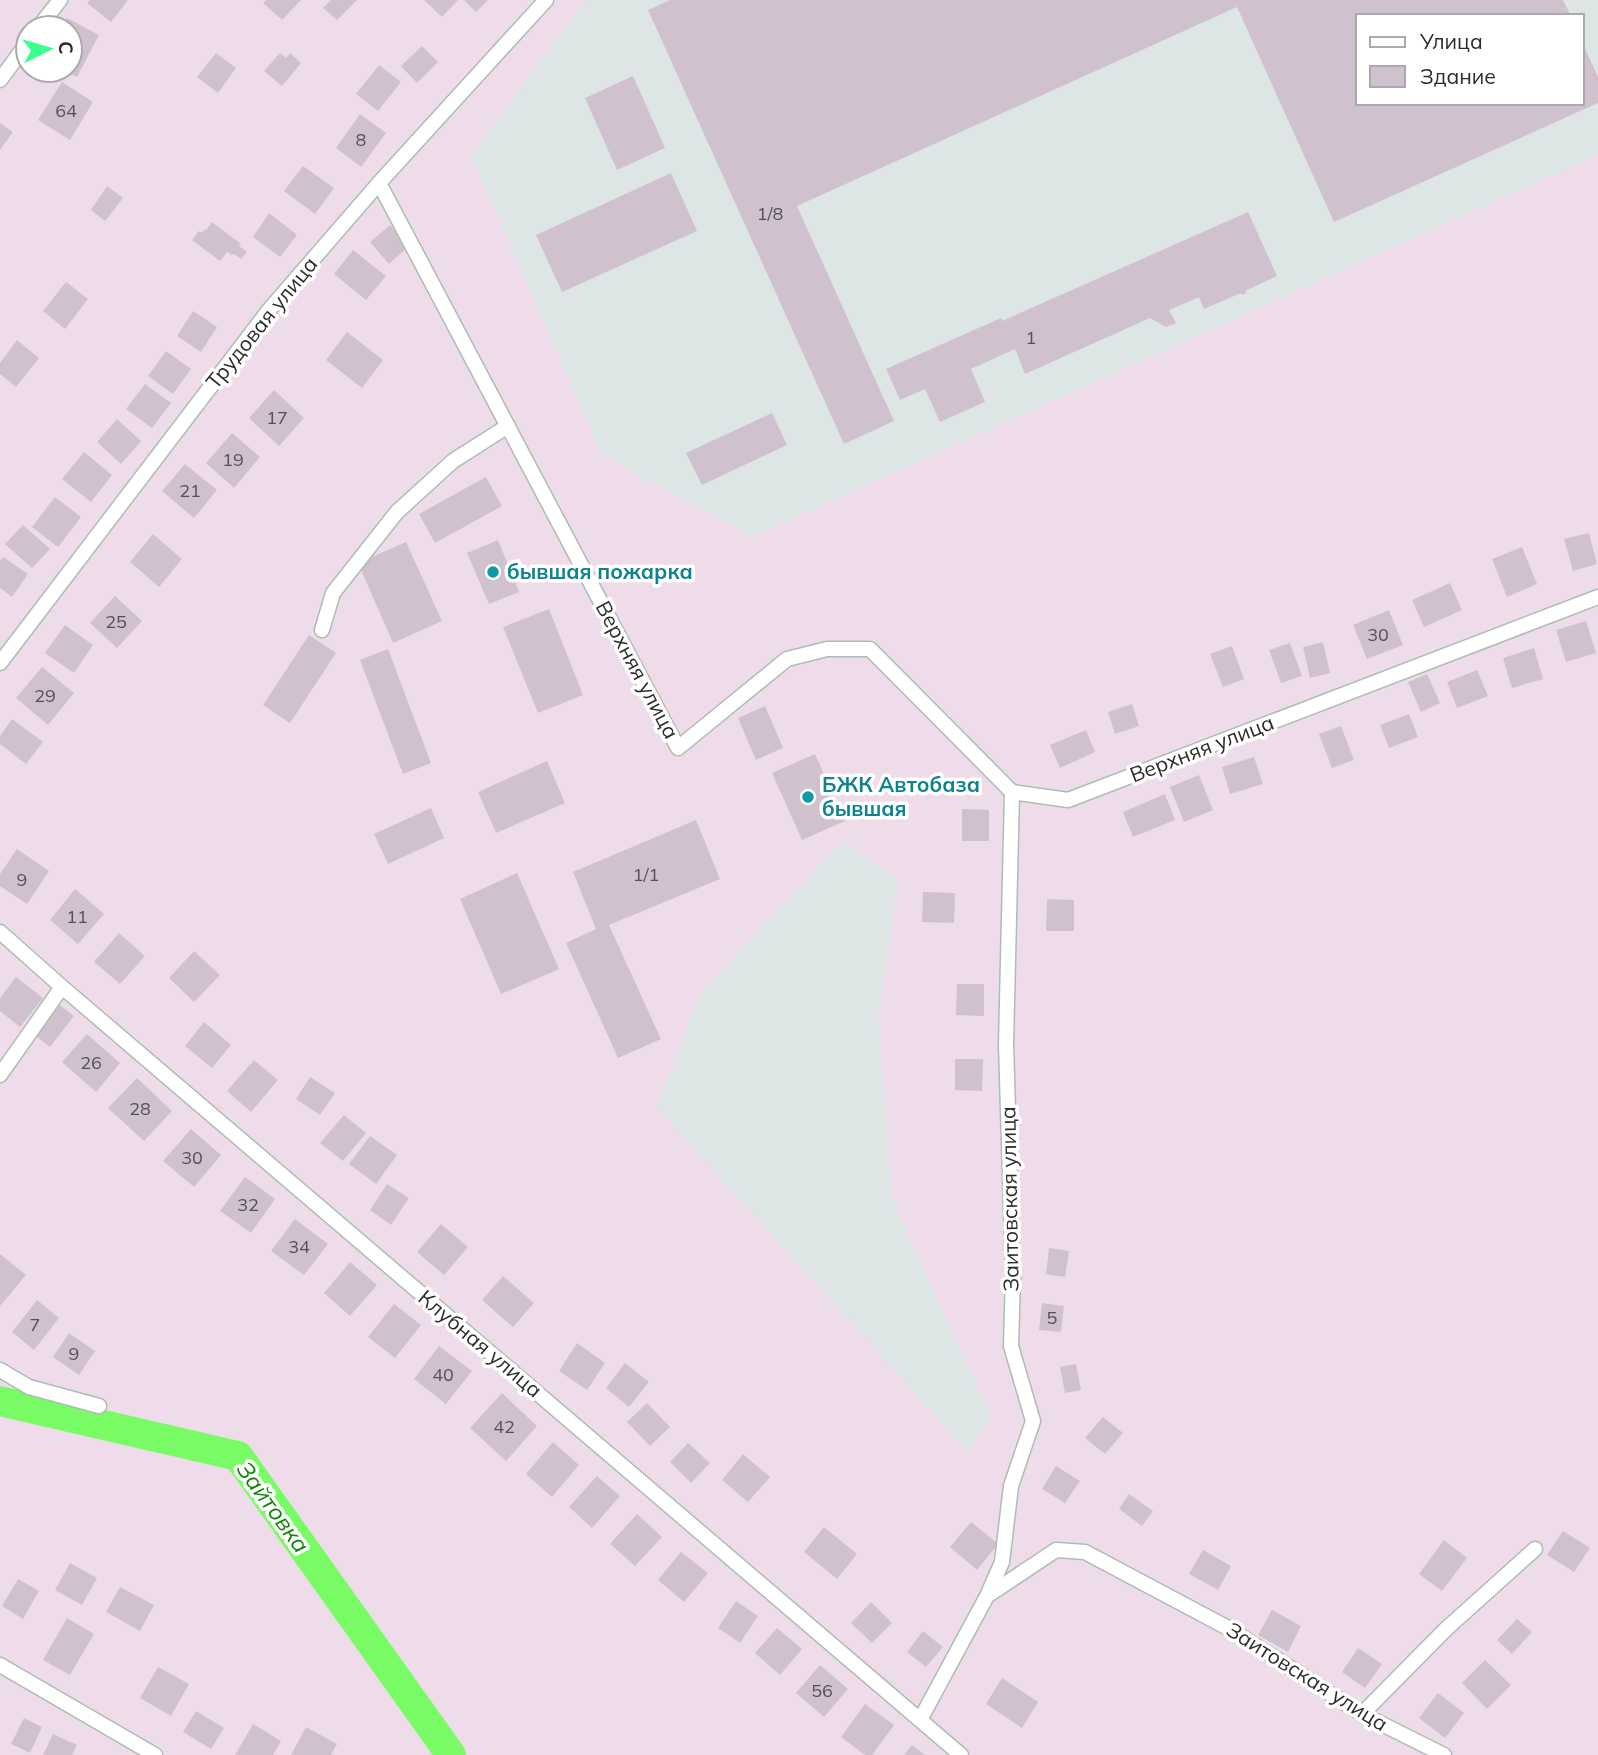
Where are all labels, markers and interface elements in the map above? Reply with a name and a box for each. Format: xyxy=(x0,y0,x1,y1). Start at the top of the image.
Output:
north arrow xyxy=(14,14,84,84)
legend xyxy=(1356,14,1584,105)
text: Улица xyxy=(1419,28,1483,54)
text: С xyxy=(53,40,78,55)
text: Здание xyxy=(1420,63,1496,89)
house number: 64 xyxy=(55,99,77,122)
house number: 8 xyxy=(356,128,366,151)
house number: 1/8 xyxy=(757,202,783,225)
street label: Трудовая улица xyxy=(200,251,322,394)
house number: 1 xyxy=(1026,326,1036,349)
house number: 17 xyxy=(266,406,288,429)
house number: 19 xyxy=(222,448,244,471)
house number: 21 xyxy=(179,479,201,502)
place label: бывшая пожарка xyxy=(507,558,693,584)
marker: бывшая пожарка xyxy=(485,564,501,580)
street label: Верхняя улица xyxy=(591,596,685,743)
house number: 25 xyxy=(105,610,127,633)
house number: 30 xyxy=(1367,623,1389,646)
house number: 29 xyxy=(34,684,56,707)
street label: Верхняя улица xyxy=(1126,709,1277,787)
place label: БЖК Автобаза бывшая xyxy=(822,771,980,821)
marker: БЖК Автобаза бывшая xyxy=(800,789,816,805)
house number: 1/1 xyxy=(633,863,659,886)
house number: 9 xyxy=(17,868,27,891)
house number: 11 xyxy=(66,905,88,928)
house number: 26 xyxy=(80,1051,102,1074)
house number: 28 xyxy=(129,1097,151,1120)
street label: Заитовская улица xyxy=(994,1106,1024,1292)
house number: 30 xyxy=(181,1146,203,1169)
house number: 32 xyxy=(237,1193,259,1216)
house number: 34 xyxy=(288,1235,310,1258)
street label: Клубная улица xyxy=(414,1284,548,1402)
house number: 5 xyxy=(1047,1306,1058,1329)
house number: 7 xyxy=(30,1313,40,1336)
house number: 9 xyxy=(69,1342,79,1365)
house number: 40 xyxy=(432,1363,454,1386)
house number: 42 xyxy=(493,1415,515,1438)
water label: Зайтовка xyxy=(231,1455,316,1558)
street label: Заитовская улица xyxy=(1222,1616,1393,1736)
house number: 56 xyxy=(811,1679,833,1702)

